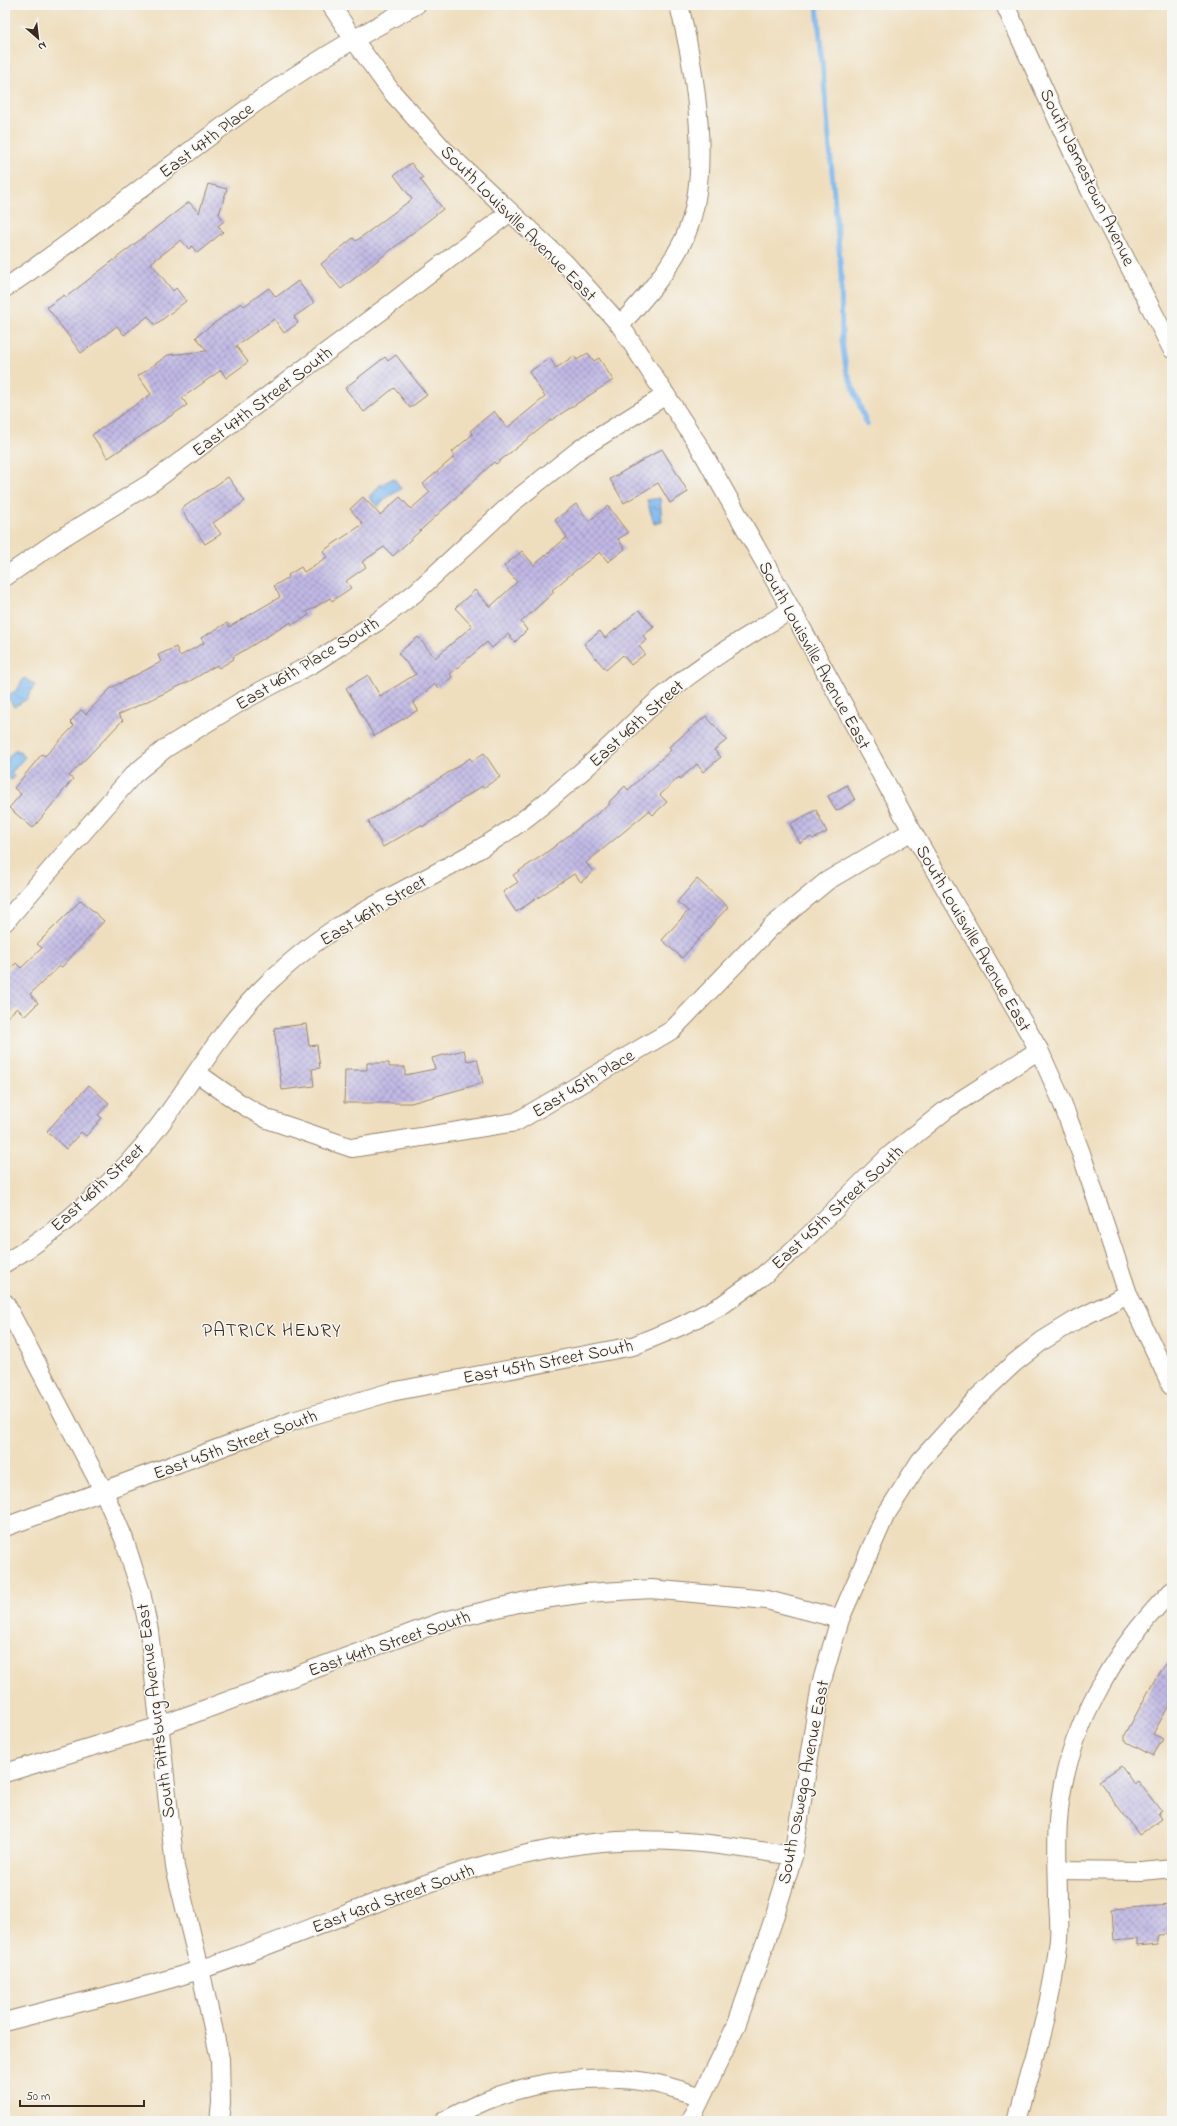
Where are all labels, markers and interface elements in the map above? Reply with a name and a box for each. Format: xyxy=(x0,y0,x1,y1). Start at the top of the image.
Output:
north arrow xyxy=(18,18,58,58)
text: N xyxy=(35,37,49,55)
street label: South Jamestown Avenue xyxy=(1032,85,1141,272)
street label: East 47th Place xyxy=(154,97,261,186)
street label: South Louisville Avenue East xyxy=(433,140,602,309)
street label: East 47th Street South xyxy=(188,341,339,464)
street label: South Louisville Avenue East xyxy=(751,557,876,755)
street label: East 46th Place South xyxy=(231,612,385,718)
street label: East 46th Street xyxy=(584,675,691,774)
street label: South Louisville Avenue East xyxy=(908,841,1036,1037)
street label: East 46th Street xyxy=(316,870,432,954)
street label: East 45th Place xyxy=(528,1043,641,1126)
street label: East 46th Street xyxy=(46,1138,151,1239)
street label: East 45th Street South xyxy=(766,1140,910,1277)
district label: PATRICK HENRY xyxy=(202,1318,342,1345)
street label: East 45th Street South xyxy=(461,1334,636,1392)
street label: East 45th Street South xyxy=(150,1404,321,1488)
street label: South Pittsburg Avenue East xyxy=(131,1602,184,1820)
street label: East 44th Street South xyxy=(305,1605,474,1685)
street label: South Oswego Avenue East xyxy=(772,1678,838,1887)
street label: East 43rd Street South xyxy=(309,1858,478,1941)
scale bar xyxy=(20,2082,144,2108)
text: 50 m xyxy=(26,2088,50,2106)

